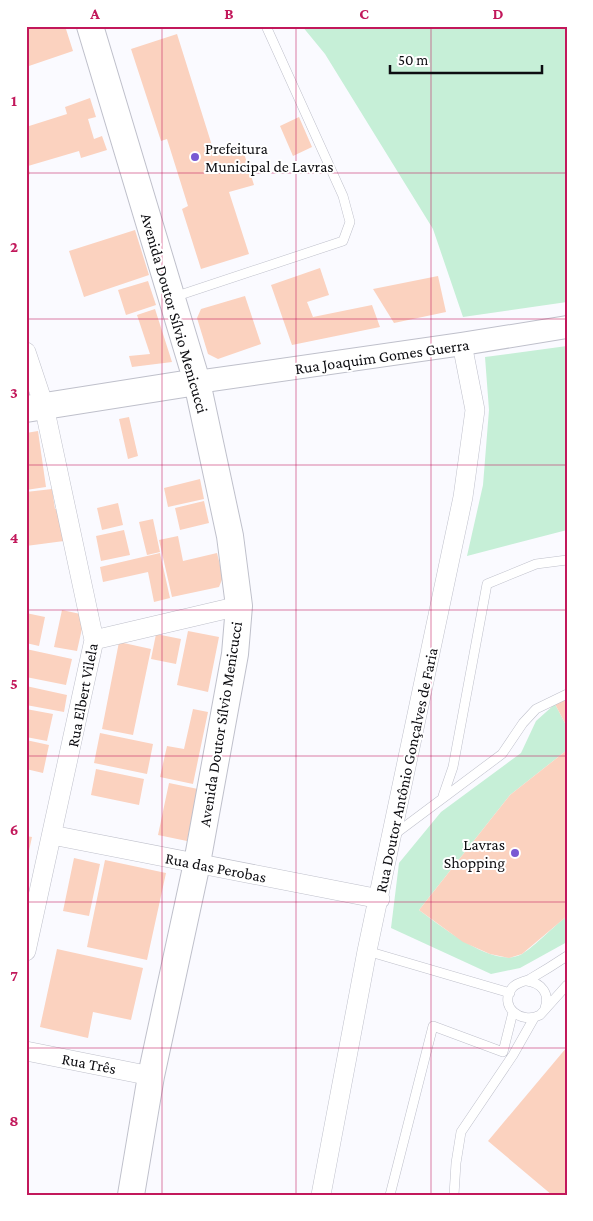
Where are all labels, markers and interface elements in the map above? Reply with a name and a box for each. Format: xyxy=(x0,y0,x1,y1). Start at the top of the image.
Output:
text: A xyxy=(89,5,100,22)
text: B xyxy=(224,5,234,22)
text: C xyxy=(359,5,369,22)
text: D xyxy=(492,5,504,22)
scale bar xyxy=(390,42,543,74)
text: 50 m xyxy=(398,52,428,68)
text: 1 xyxy=(11,92,17,109)
place label: Prefeitura Municipal de Lavras xyxy=(205,140,334,176)
marker: Prefeitura Municipal de Lavras xyxy=(189,151,201,163)
street label: Avenida Doutor Sílvio Menicucci xyxy=(138,211,211,415)
text: 2 xyxy=(10,238,18,255)
street label: Rua Joaquim Gomes Guerra xyxy=(294,336,471,378)
text: 3 xyxy=(10,384,18,401)
text: 4 xyxy=(10,529,19,546)
street label: Avenida Doutor Sílvio Menicucci xyxy=(196,620,245,828)
street label: Rua Elbert Vilela xyxy=(64,641,101,749)
street label: Rua Doutor Antônio Gonçalves de Faria xyxy=(372,645,442,894)
text: 5 xyxy=(10,675,18,692)
text: 6 xyxy=(10,821,18,838)
place label: Lavras Shopping xyxy=(444,836,505,872)
marker: Lavras Shopping xyxy=(509,847,521,859)
street label: Rua das Perobas xyxy=(164,849,268,886)
text: 7 xyxy=(10,967,18,984)
street label: Rua Três xyxy=(60,1050,117,1077)
text: 8 xyxy=(9,1112,19,1129)

